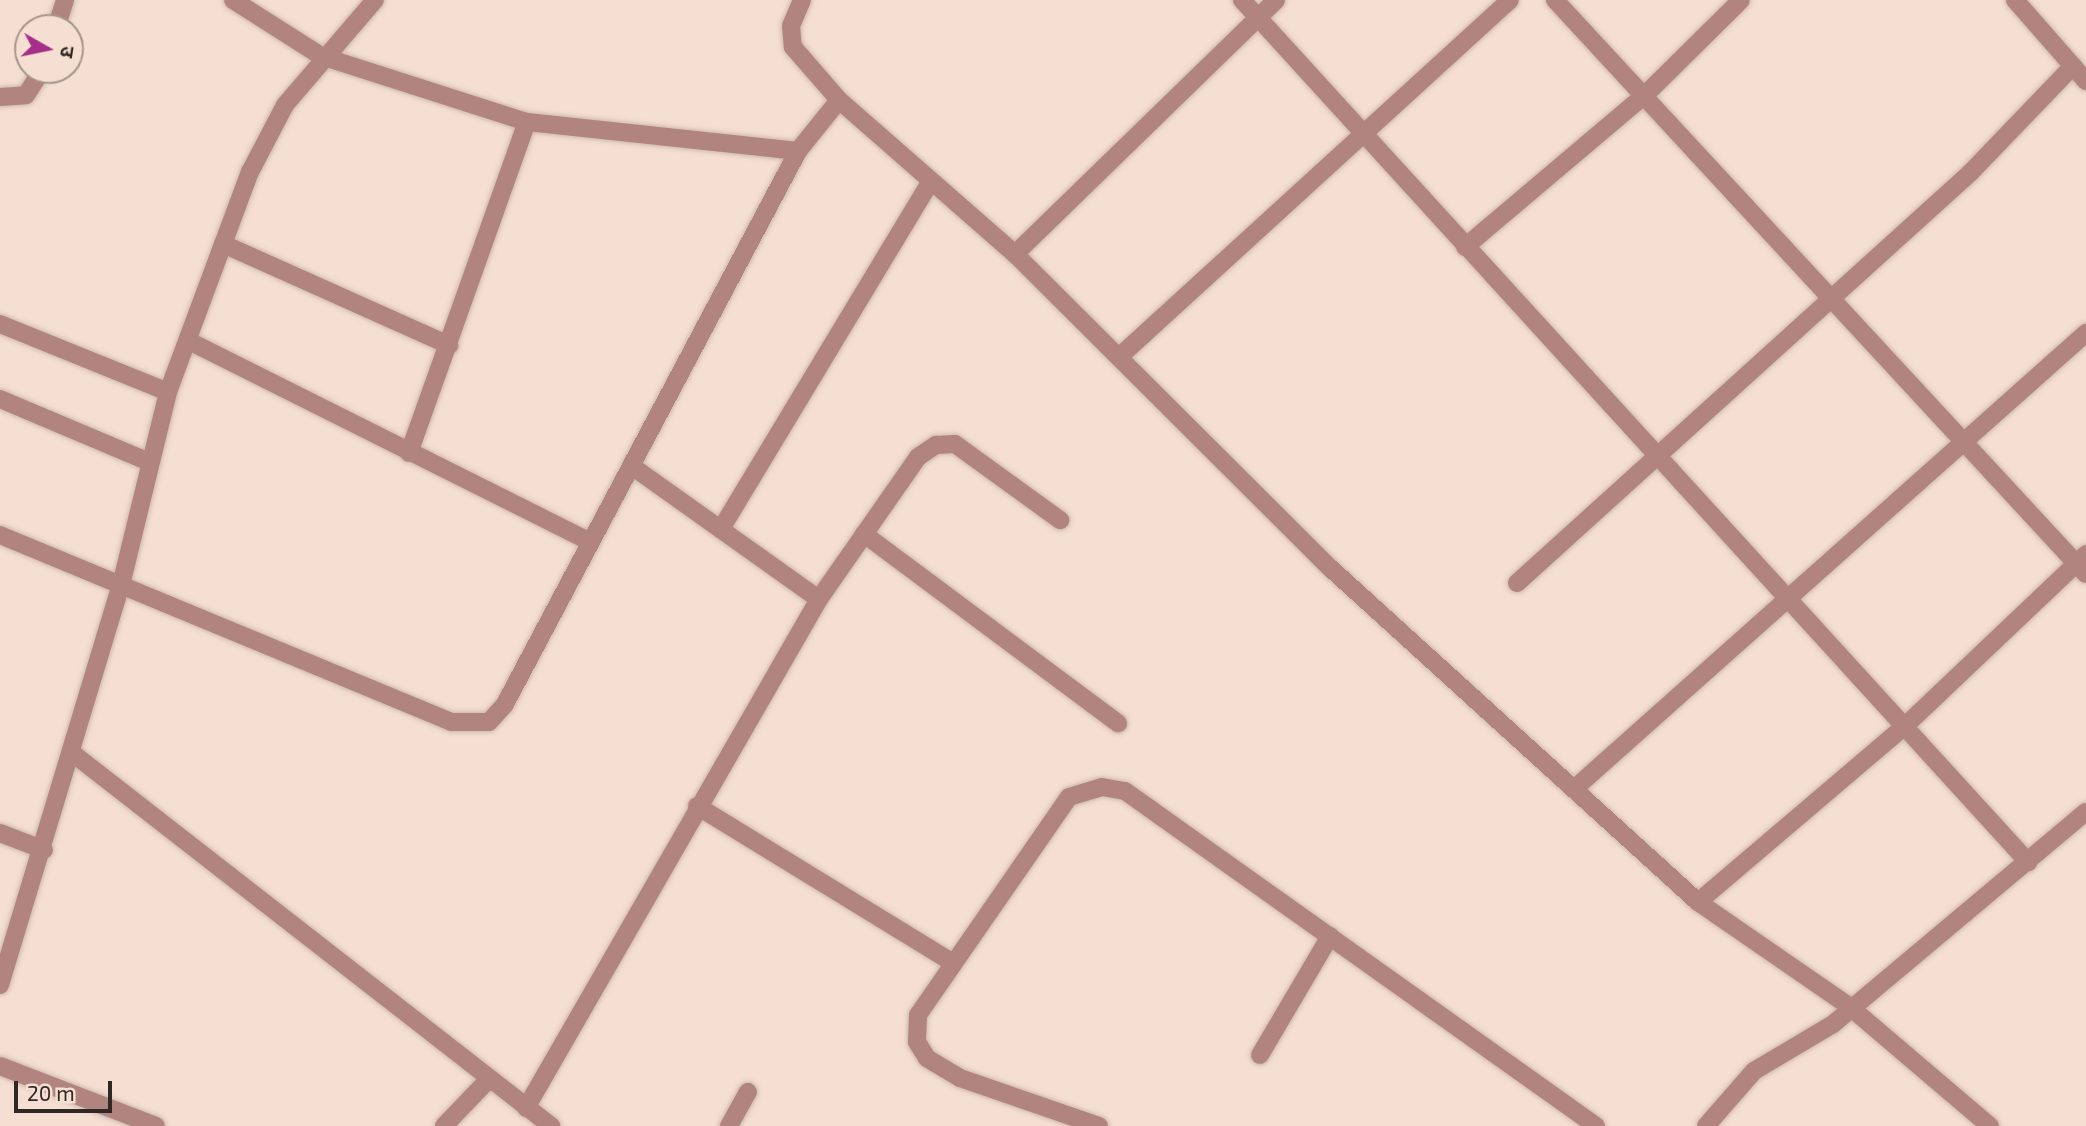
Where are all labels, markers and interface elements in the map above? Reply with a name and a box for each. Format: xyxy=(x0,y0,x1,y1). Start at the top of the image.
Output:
north arrow xyxy=(14,14,84,84)
text: उ xyxy=(56,45,80,59)
scale bar xyxy=(18,1066,116,1110)
text: 20 m xyxy=(27,1080,75,1105)

